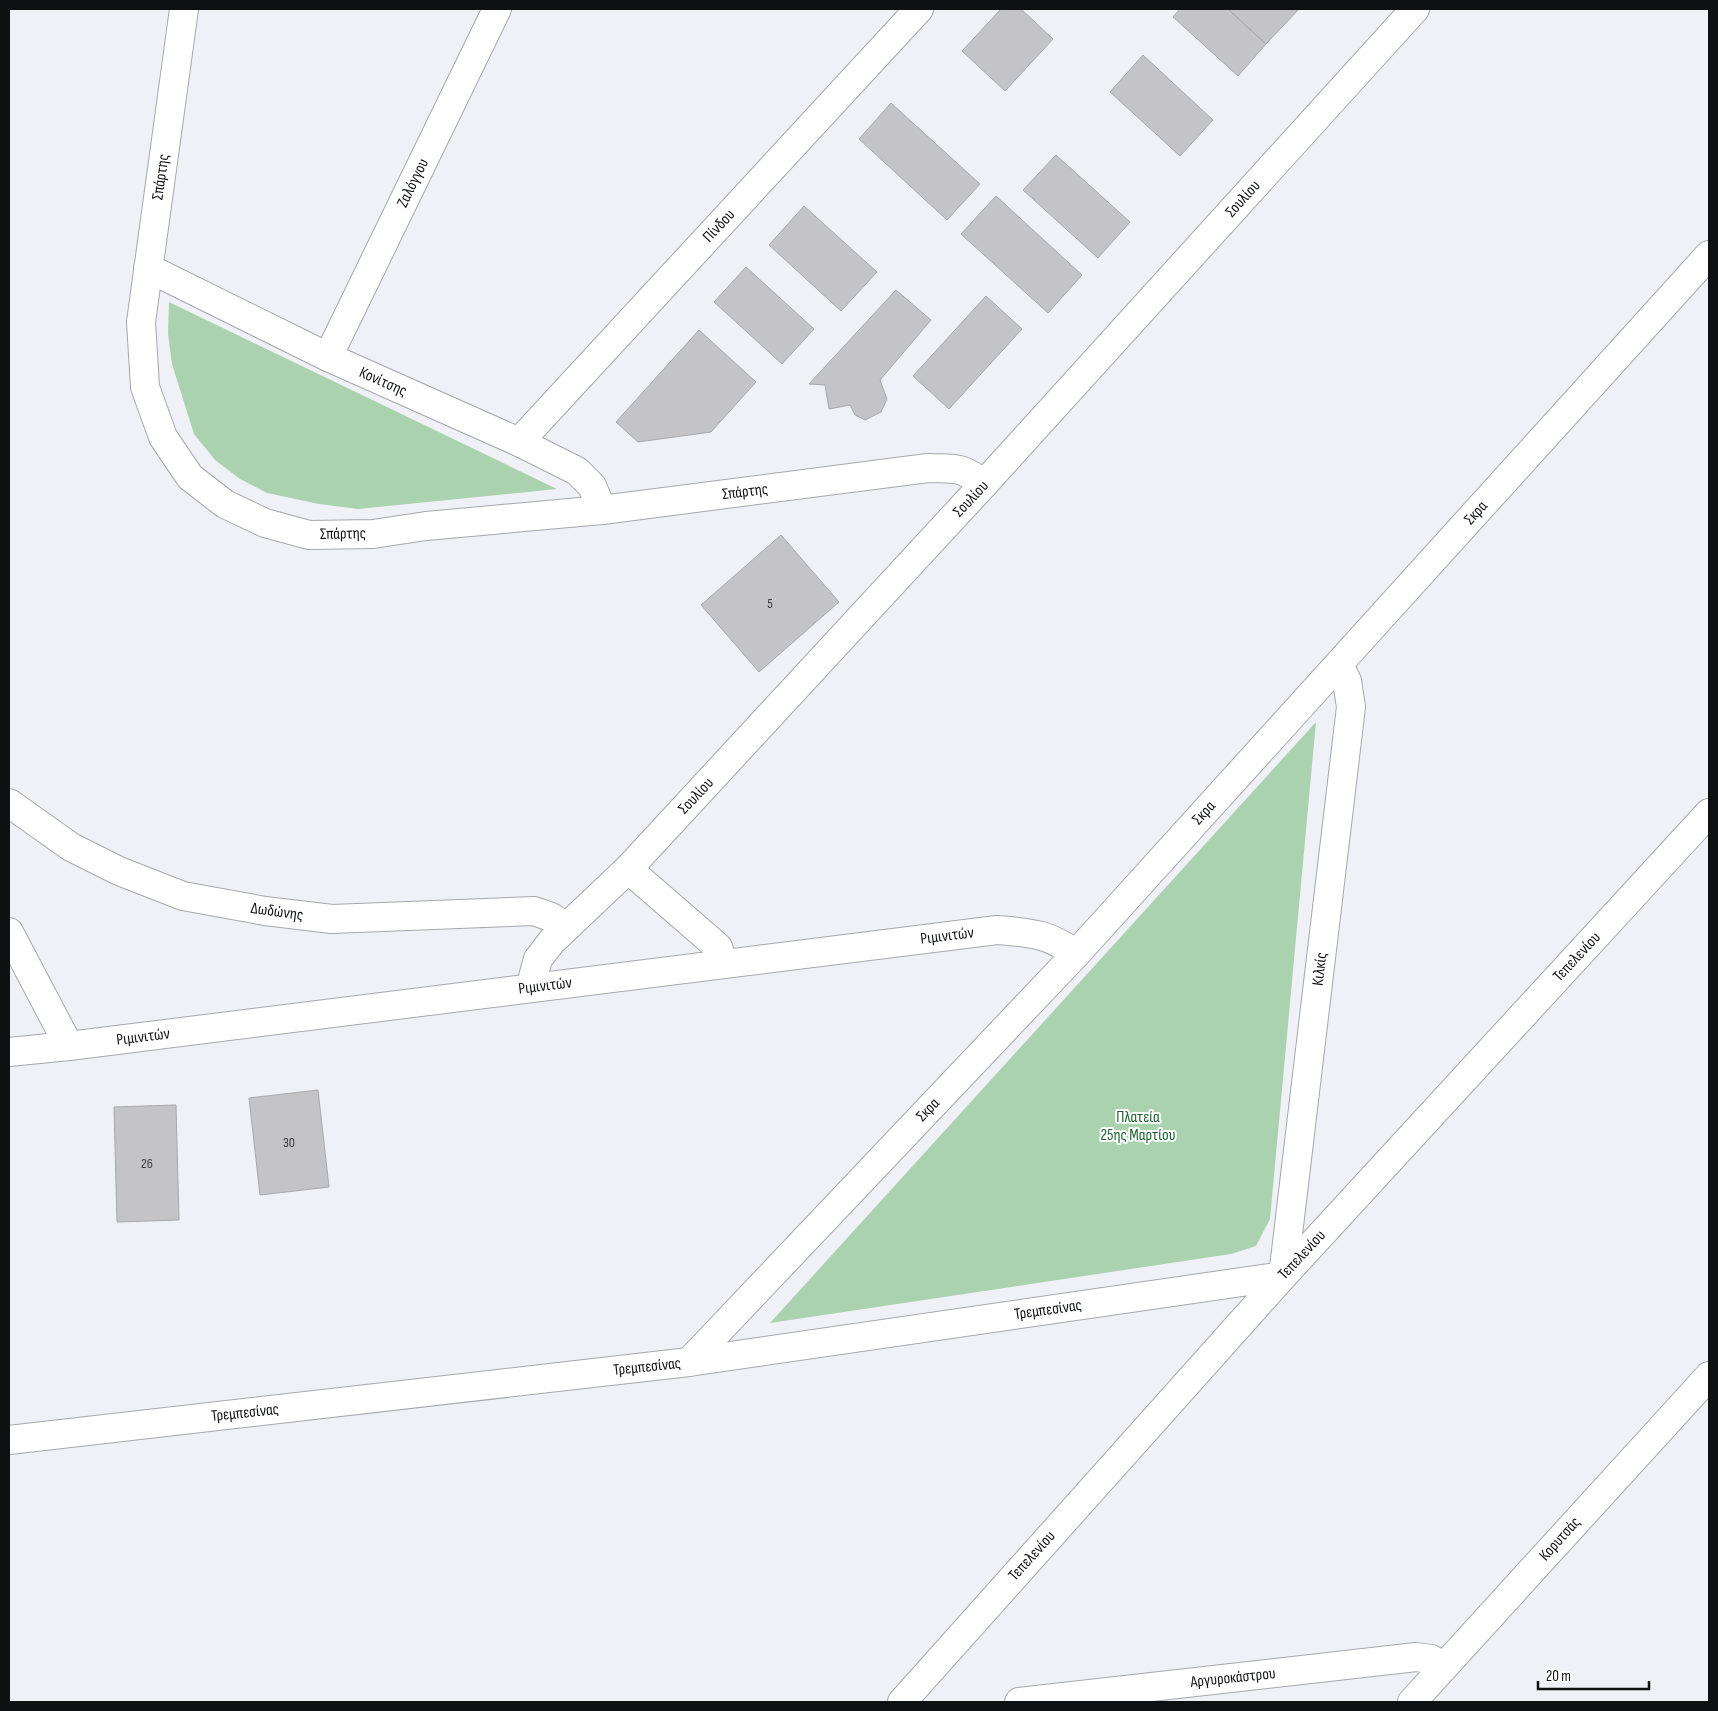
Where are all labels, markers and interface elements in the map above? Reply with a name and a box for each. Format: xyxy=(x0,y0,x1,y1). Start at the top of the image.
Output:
street label: Σπάρτης xyxy=(148,153,174,201)
street label: Ζαλόγγου xyxy=(393,155,433,211)
street label: Σουλίου xyxy=(1222,177,1264,221)
street label: Πίνδου xyxy=(699,206,739,246)
street label: Κονίτσης xyxy=(356,363,410,401)
street label: Σουλίου xyxy=(949,477,993,521)
street label: Σπάρτης xyxy=(721,480,769,504)
street label: Σκρα xyxy=(1460,497,1492,529)
street label: Σπάρτης xyxy=(320,524,366,544)
house number: 5 xyxy=(767,595,773,612)
street label: Σουλίου xyxy=(674,774,718,818)
street label: Σκρα xyxy=(1188,797,1220,829)
street label: Δωδώνης xyxy=(250,899,304,925)
street label: Ριμινιτών xyxy=(919,923,975,949)
street label: Τεπελενίου xyxy=(1549,928,1605,986)
street label: Κιλκίς xyxy=(1309,951,1331,987)
street label: Ριμινιτών xyxy=(517,973,573,999)
street label: Ριμινιτών xyxy=(115,1024,171,1050)
street label: Σκρα xyxy=(912,1094,944,1126)
park label: Πλατεία 25ης Μαρτίου xyxy=(1100,1108,1176,1145)
house number: 30 xyxy=(283,1134,295,1151)
house number: 26 xyxy=(141,1155,153,1172)
street label: Τεπελενίου xyxy=(1274,1226,1330,1284)
street label: Τρεμπεσίνας xyxy=(1013,1296,1083,1324)
street label: Τρεμπεσίνας xyxy=(612,1354,682,1380)
street label: Τρεμπεσίνας xyxy=(210,1400,280,1426)
street label: Κορυτσάς xyxy=(1535,1513,1585,1565)
street label: Τεπελενίου xyxy=(1005,1527,1059,1585)
scale bar xyxy=(1538,1658,1649,1690)
street label: Αργυροκάστρου xyxy=(1188,1664,1277,1692)
text: 20 m xyxy=(1546,1667,1571,1686)

